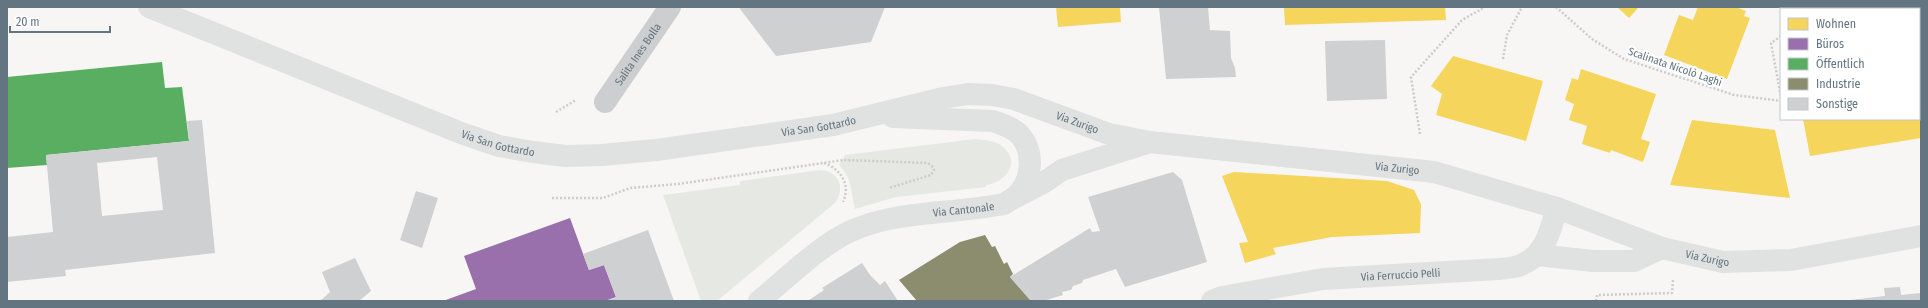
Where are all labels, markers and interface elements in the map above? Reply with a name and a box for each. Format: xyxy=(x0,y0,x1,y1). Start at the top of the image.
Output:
scale bar xyxy=(10,8,110,34)
legend xyxy=(1780,8,1920,120)
text: 20 m xyxy=(16,15,40,29)
text: Wohnen xyxy=(1816,17,1856,31)
street label: Salita Ines Bolla xyxy=(612,21,664,88)
text: Büros xyxy=(1816,37,1844,51)
street label: Scalinata Nicolò Laghi xyxy=(1626,45,1724,89)
text: Öffentlich xyxy=(1816,55,1864,71)
text: Industrie xyxy=(1816,77,1860,91)
text: Sonstige xyxy=(1816,97,1858,111)
street label: Via Zurigo xyxy=(1054,109,1101,136)
street label: Via San Gottardo xyxy=(780,113,857,139)
street label: Via San Gottardo xyxy=(460,127,536,159)
street label: Via Zurigo xyxy=(1374,159,1420,177)
street label: Via Cantonale xyxy=(932,199,995,219)
street label: Via Zurigo xyxy=(1684,247,1730,269)
street label: Via Ferruccio Pelli xyxy=(1360,266,1441,283)

